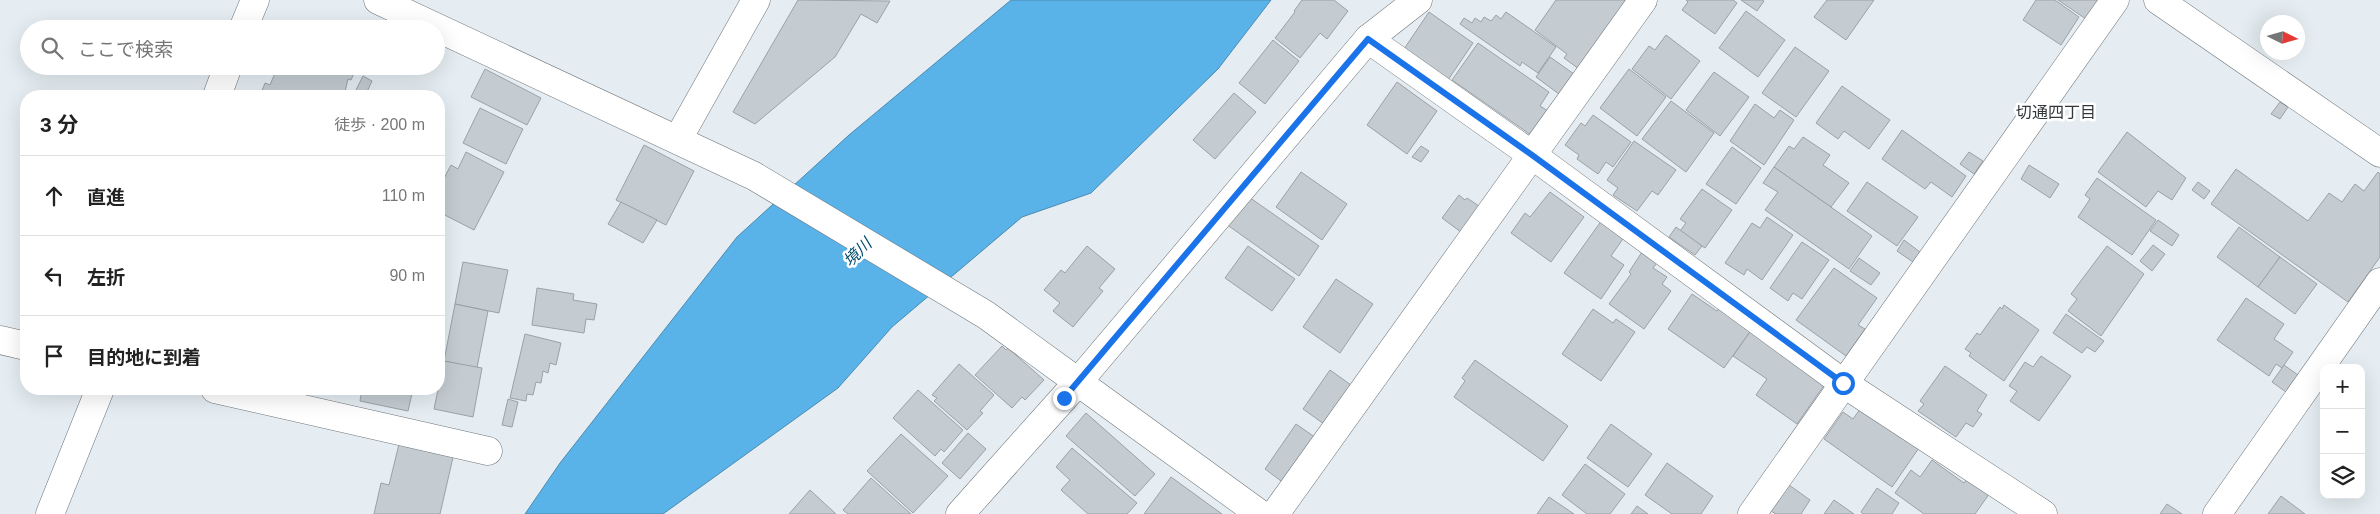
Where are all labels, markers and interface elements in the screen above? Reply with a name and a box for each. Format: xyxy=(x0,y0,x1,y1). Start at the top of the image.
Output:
north arrow xyxy=(2260,15,2305,60)
search box xyxy=(20,20,445,75)
icon: search xyxy=(38,34,66,62)
text: ここで検索 xyxy=(78,39,173,60)
district label: 切通四丁目 xyxy=(2016,104,2096,121)
text: 3 分 xyxy=(40,113,79,136)
text: 徒歩 · 200 m xyxy=(334,116,425,133)
icon: ahead xyxy=(40,182,68,210)
text: 直進 xyxy=(87,187,125,208)
text: 110 m xyxy=(382,187,425,204)
water label: 境川 xyxy=(840,234,876,270)
icon: left xyxy=(40,262,68,290)
text: 左折 xyxy=(87,267,125,288)
text: 90 m xyxy=(389,267,425,284)
icon: arrive xyxy=(40,342,68,370)
text: 目的地に到着 xyxy=(87,347,201,368)
map controls xyxy=(2320,364,2365,499)
button: + xyxy=(2320,364,2365,409)
route start xyxy=(1832,372,1855,395)
route end xyxy=(1053,387,1076,410)
button: − xyxy=(2320,409,2365,454)
button: layers xyxy=(2320,454,2365,499)

